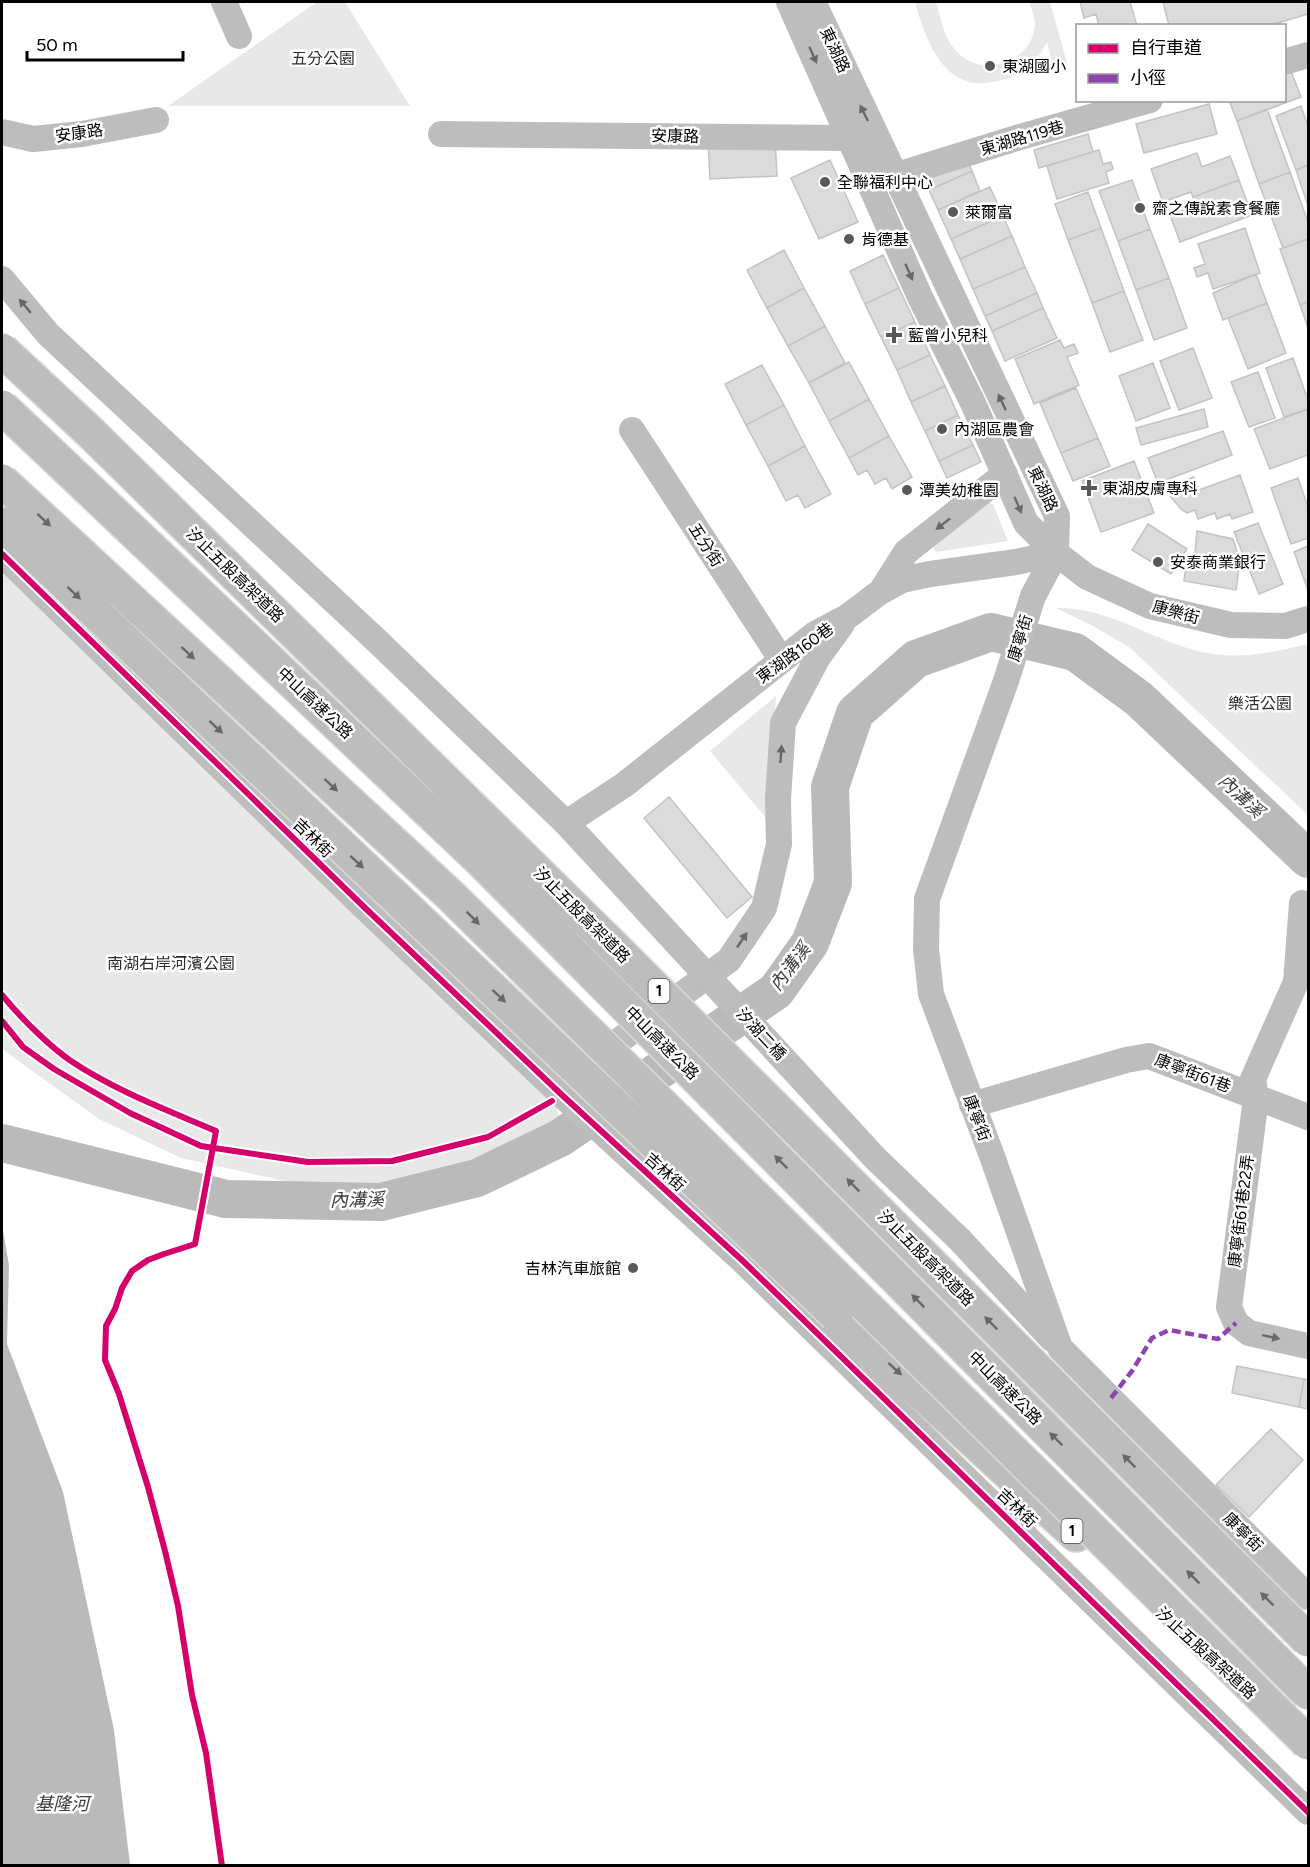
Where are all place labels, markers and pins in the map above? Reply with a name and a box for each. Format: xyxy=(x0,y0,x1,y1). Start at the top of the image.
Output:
place label: 東湖國小 xyxy=(1002,57,1066,76)
marker: 東湖國小 xyxy=(983,59,997,73)
place label: 全聯福利中心 xyxy=(837,173,933,192)
marker: 全聯福利中心 xyxy=(818,175,832,189)
place label: 齋之傳說素食餐廳 xyxy=(1152,199,1280,218)
marker: 齋之傳說素食餐廳 xyxy=(1133,201,1147,215)
place label: 萊爾富 xyxy=(965,203,1013,222)
marker: 萊爾富 xyxy=(946,205,960,219)
place label: 肯德基 xyxy=(861,230,909,249)
marker: 肯德基 xyxy=(842,232,856,246)
marker: 藍曾小兒科 xyxy=(885,326,903,344)
place label: 藍曾小兒科 xyxy=(908,326,988,345)
place label: 內湖區農會 xyxy=(954,420,1034,439)
marker: 內湖區農會 xyxy=(935,422,949,436)
marker: 東湖皮膚專科 xyxy=(1080,479,1098,497)
place label: 東湖皮膚專科 xyxy=(1102,479,1198,498)
place label: 潭美幼稚園 xyxy=(919,481,999,500)
marker: 潭美幼稚園 xyxy=(900,483,914,497)
place label: 安泰商業銀行 xyxy=(1170,553,1266,572)
marker: 安泰商業銀行 xyxy=(1151,555,1165,569)
place label: 吉林汽車旅館 xyxy=(525,1259,621,1278)
marker: 吉林汽車旅館 xyxy=(626,1261,640,1275)

